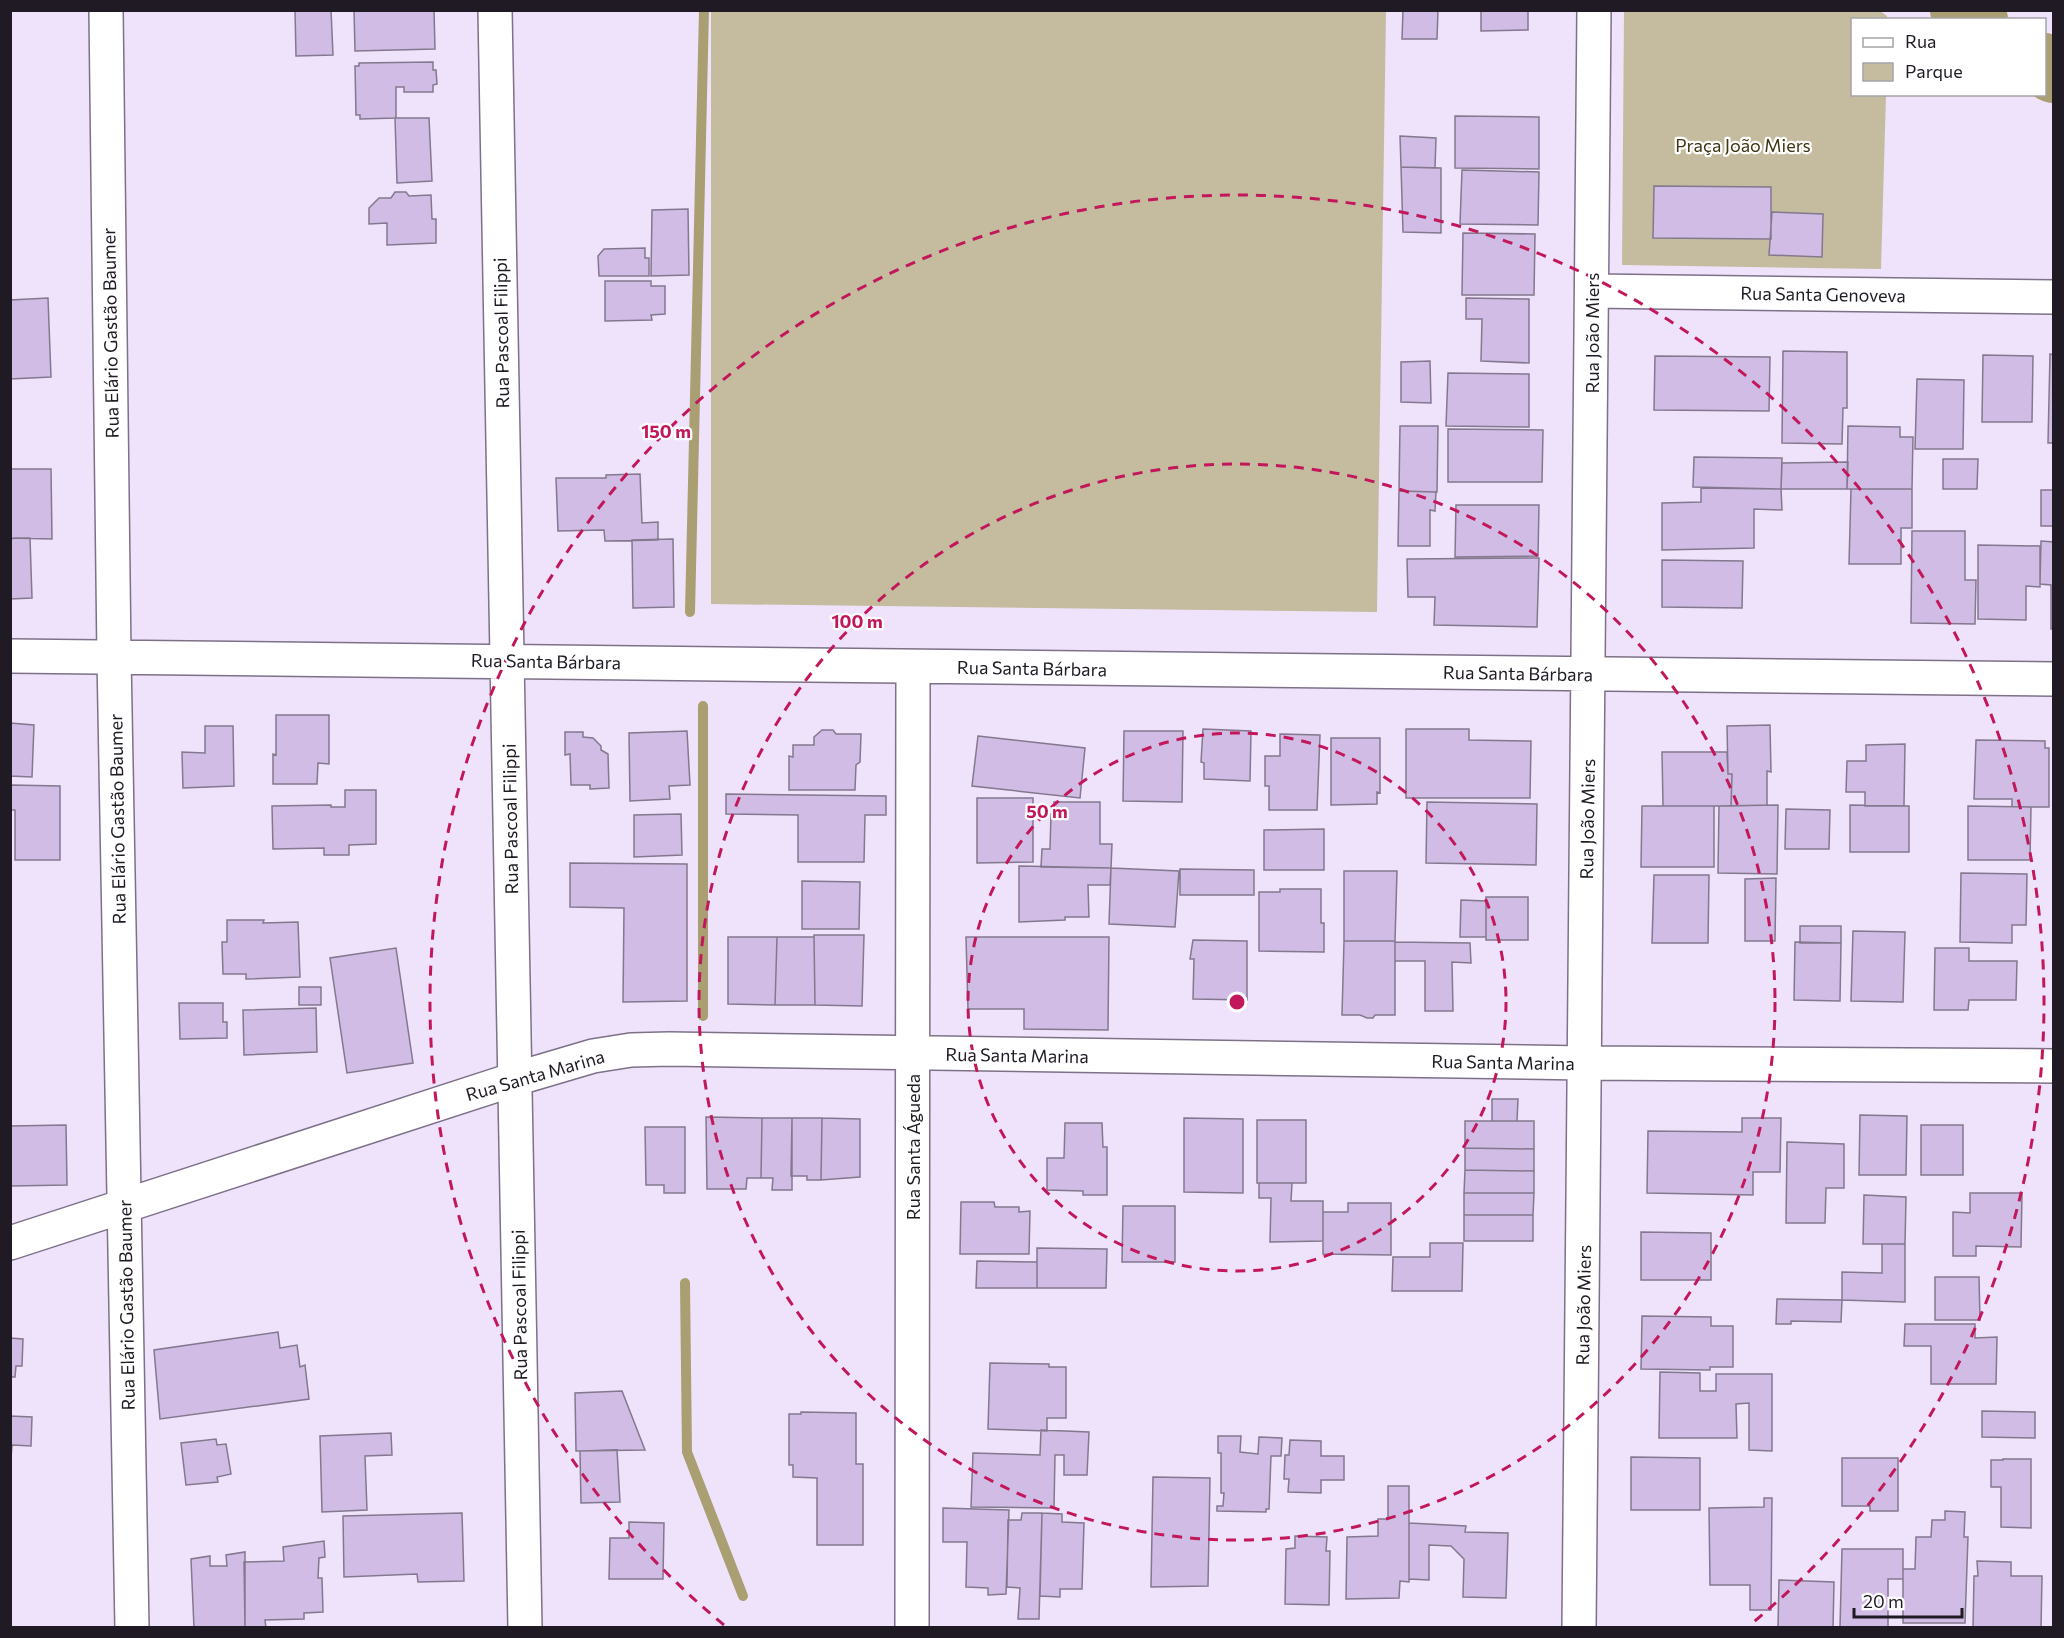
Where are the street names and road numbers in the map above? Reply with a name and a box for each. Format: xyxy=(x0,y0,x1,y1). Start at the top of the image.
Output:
street label: Rua Elário Gastão Baumer xyxy=(97,228,123,438)
street label: Rua Pascoal Filippi xyxy=(489,257,513,409)
street label: Rua João Miers xyxy=(1581,273,1603,393)
street label: Rua Santa Genoveva xyxy=(1740,282,1906,306)
street label: Rua Santa Bárbara xyxy=(471,649,621,673)
street label: Rua Santa Bárbara xyxy=(957,656,1107,680)
street label: Rua Santa Bárbara xyxy=(1443,661,1593,685)
street label: Rua Elário Gastão Baumer xyxy=(104,714,130,924)
street label: Rua Pascoal Filippi xyxy=(498,743,522,895)
street label: Rua João Miers xyxy=(1575,758,1599,880)
street label: Rua Santa Marina xyxy=(945,1043,1089,1067)
street label: Rua Santa Marina xyxy=(463,1045,607,1105)
street label: Rua Santa Marina xyxy=(1431,1050,1575,1074)
street label: Rua Santa Águeda xyxy=(902,1074,924,1220)
street label: Rua Elário Gastão Baumer xyxy=(113,1200,139,1410)
street label: Rua Pascoal Filippi xyxy=(507,1229,531,1381)
street label: Rua João Miers xyxy=(1571,1244,1595,1366)

